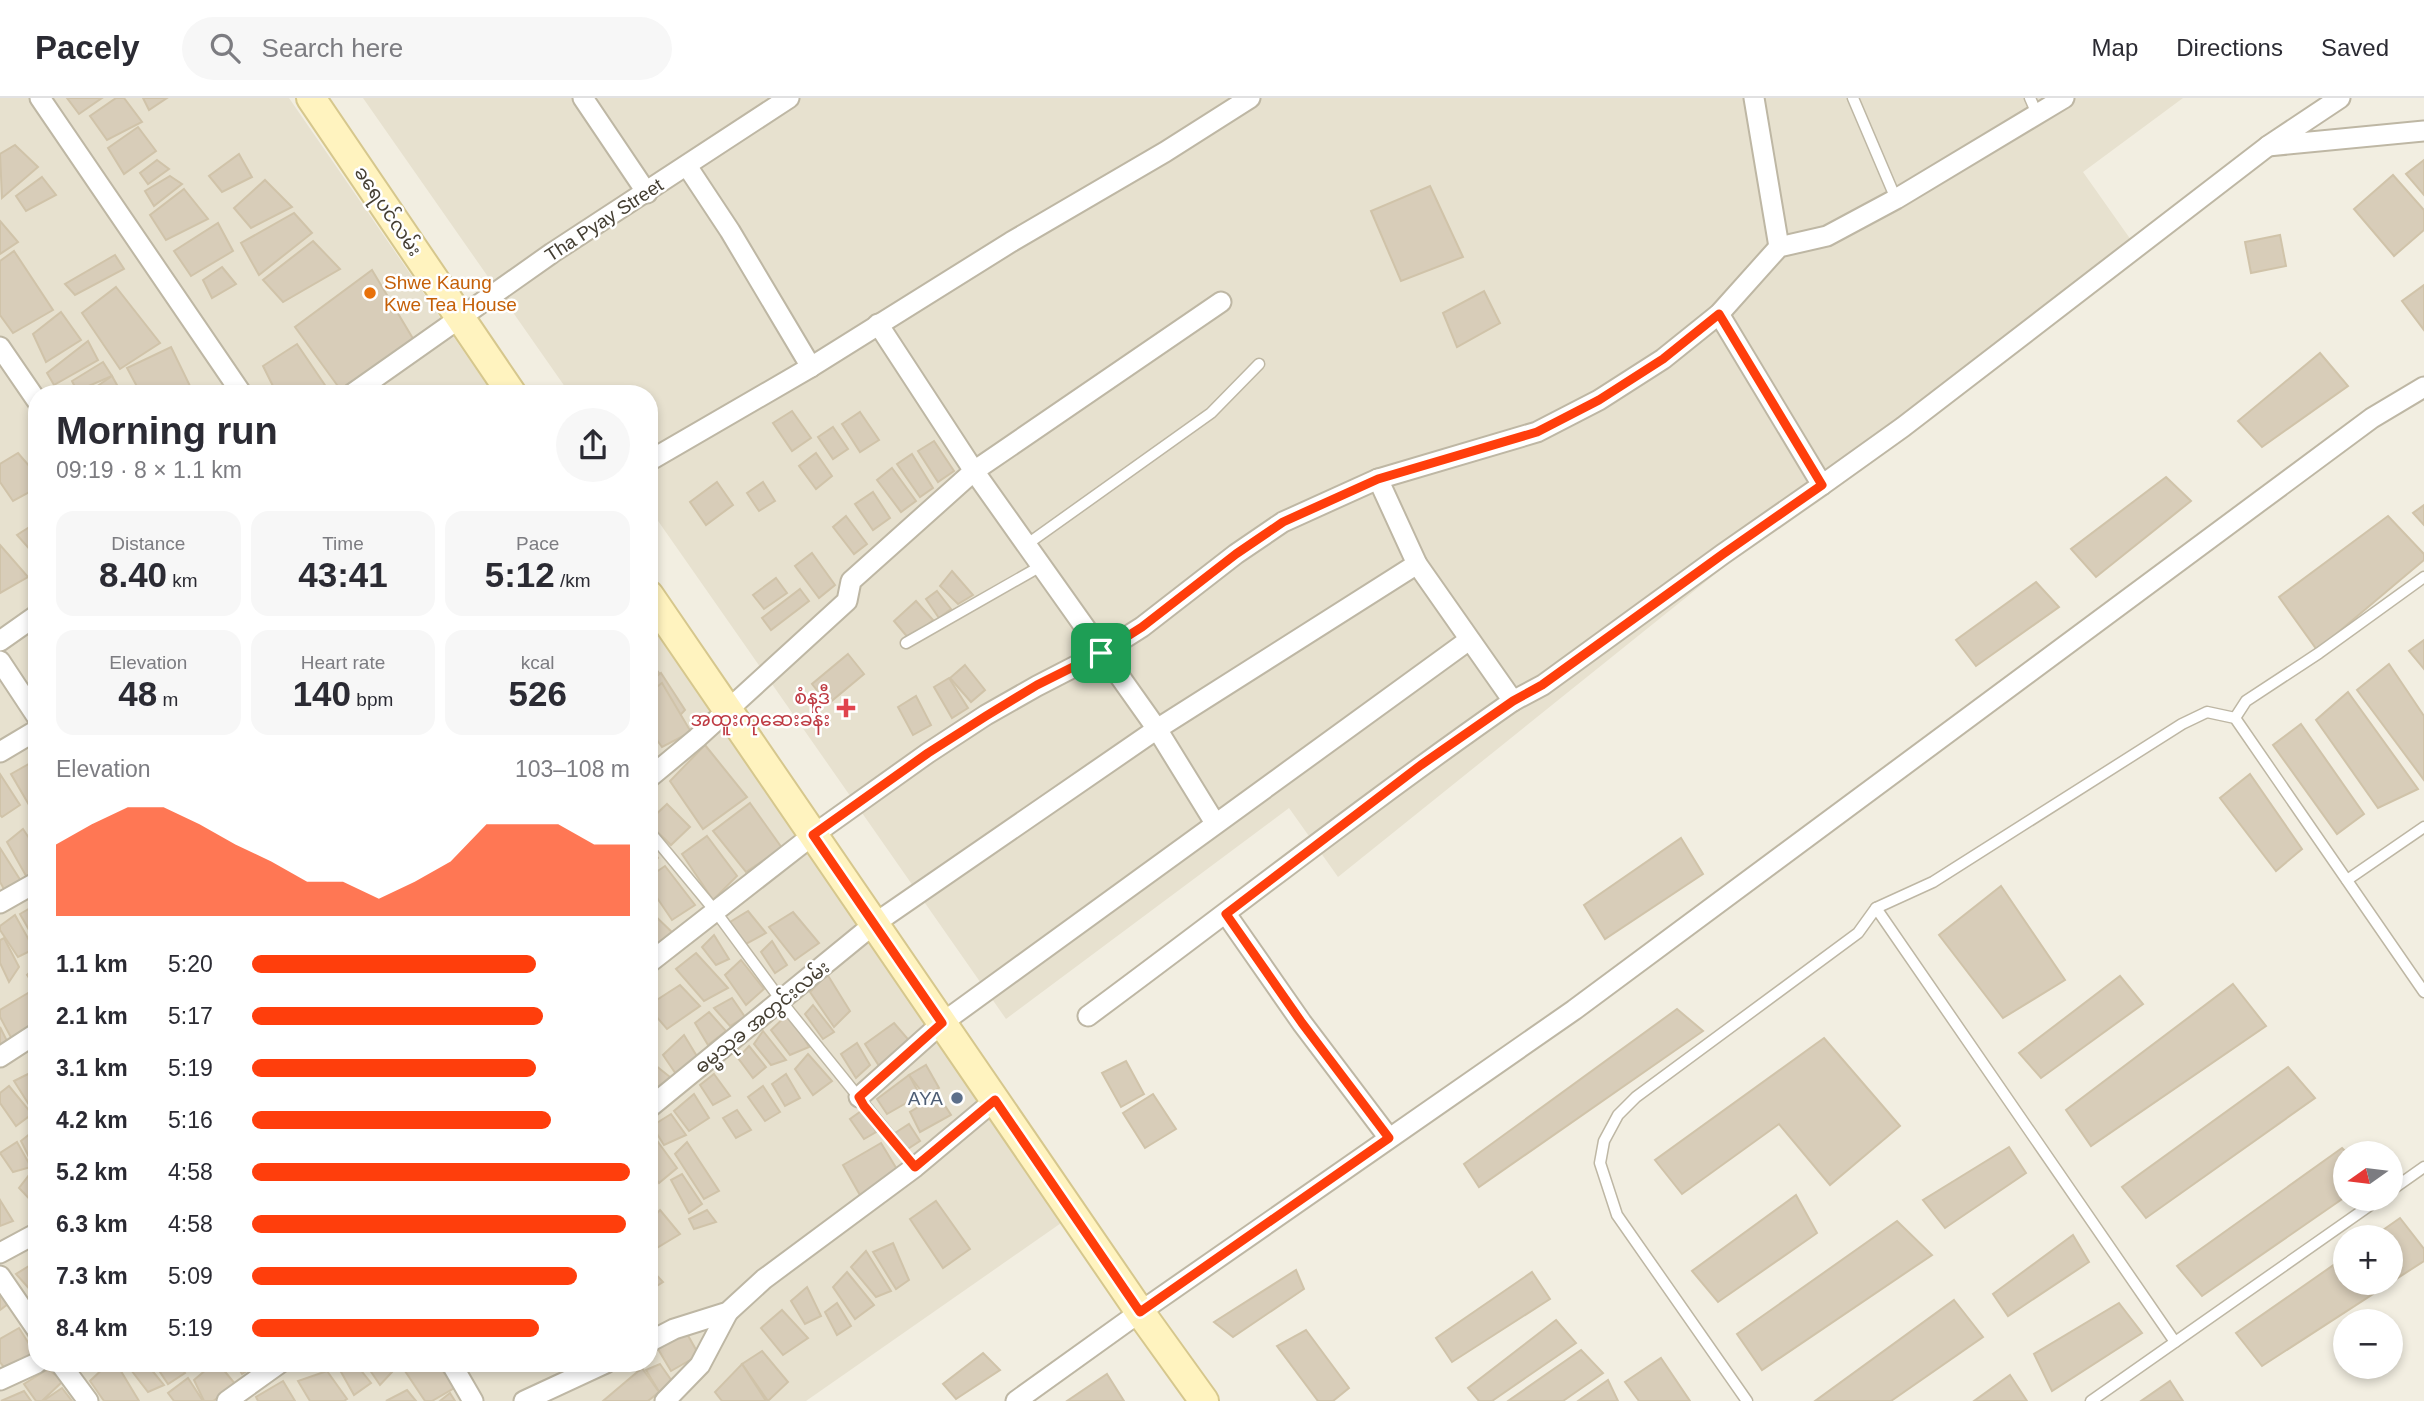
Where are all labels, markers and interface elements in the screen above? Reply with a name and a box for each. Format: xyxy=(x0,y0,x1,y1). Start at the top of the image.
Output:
search box xyxy=(182,17,672,80)
text: Pacely xyxy=(35,29,140,66)
icon: search xyxy=(206,29,244,67)
text: Search here xyxy=(262,33,403,63)
text: Map xyxy=(2092,34,2138,61)
text: Directions xyxy=(2176,34,2283,61)
text: Saved xyxy=(2321,34,2389,61)
street label: ခရေပင်လမ်း xyxy=(346,160,429,263)
street label: Tha Pyay Street xyxy=(541,174,667,266)
place label: Shwe Kaung Kwe Tea House xyxy=(384,272,517,315)
marker: Shwe Kaung Kwe Tea House xyxy=(362,285,378,301)
button: share xyxy=(556,408,630,482)
text: Morning run xyxy=(56,410,278,452)
text: 09:19 · 8 × 1.1 km xyxy=(56,457,242,483)
text: Distance xyxy=(111,533,185,554)
text: Time xyxy=(322,533,364,554)
text: Pace xyxy=(516,533,559,554)
text: 8.40 xyxy=(99,555,167,594)
text: 43:41 xyxy=(298,555,388,594)
text: 5:12 xyxy=(485,555,555,594)
text: km xyxy=(167,570,198,591)
text: /km xyxy=(555,570,591,591)
pin xyxy=(1071,623,1131,683)
icon: arrive xyxy=(1082,634,1120,672)
text: Elevation xyxy=(109,652,187,673)
text: Heart rate xyxy=(301,652,385,673)
text: kcal xyxy=(521,652,555,673)
text: 48 xyxy=(118,674,157,713)
text: 140 xyxy=(293,674,351,713)
text: 526 xyxy=(508,674,567,713)
place label: စံနဒီ အထူးကုဆေးခန်း xyxy=(690,683,830,736)
text: m xyxy=(157,689,178,710)
text: bpm xyxy=(351,689,393,710)
marker: စံနဒီ အထူးကုဆေးခန်း xyxy=(836,698,856,718)
text: Elevation xyxy=(56,756,151,782)
text: 103–108 m xyxy=(515,756,630,782)
text: 1.1 km xyxy=(56,951,128,977)
text: 5:20 xyxy=(168,951,213,977)
street label: ဓမ္မသုခ အတွင်းလမ်း xyxy=(688,953,837,1082)
text: 2.1 km xyxy=(56,1003,128,1029)
text: 5:17 xyxy=(168,1003,213,1029)
text: 3.1 km xyxy=(56,1055,128,1081)
text: 5:19 xyxy=(168,1055,213,1081)
place label: AYA xyxy=(908,1088,943,1109)
marker: AYA xyxy=(949,1090,965,1106)
text: 4.2 km xyxy=(56,1107,128,1133)
text: 5:16 xyxy=(168,1107,213,1133)
north arrow xyxy=(2333,1141,2403,1211)
map controls xyxy=(2333,1141,2403,1379)
text: 5.2 km xyxy=(56,1159,128,1185)
text: 4:58 xyxy=(168,1159,213,1185)
text: 6.3 km xyxy=(56,1211,128,1237)
text: 4:58 xyxy=(168,1211,213,1237)
button: + xyxy=(2333,1225,2403,1295)
text: 7.3 km xyxy=(56,1263,128,1289)
text: 5:09 xyxy=(168,1263,213,1289)
button: − xyxy=(2333,1309,2403,1379)
text: 8.4 km xyxy=(56,1315,128,1341)
text: 5:19 xyxy=(168,1315,213,1341)

